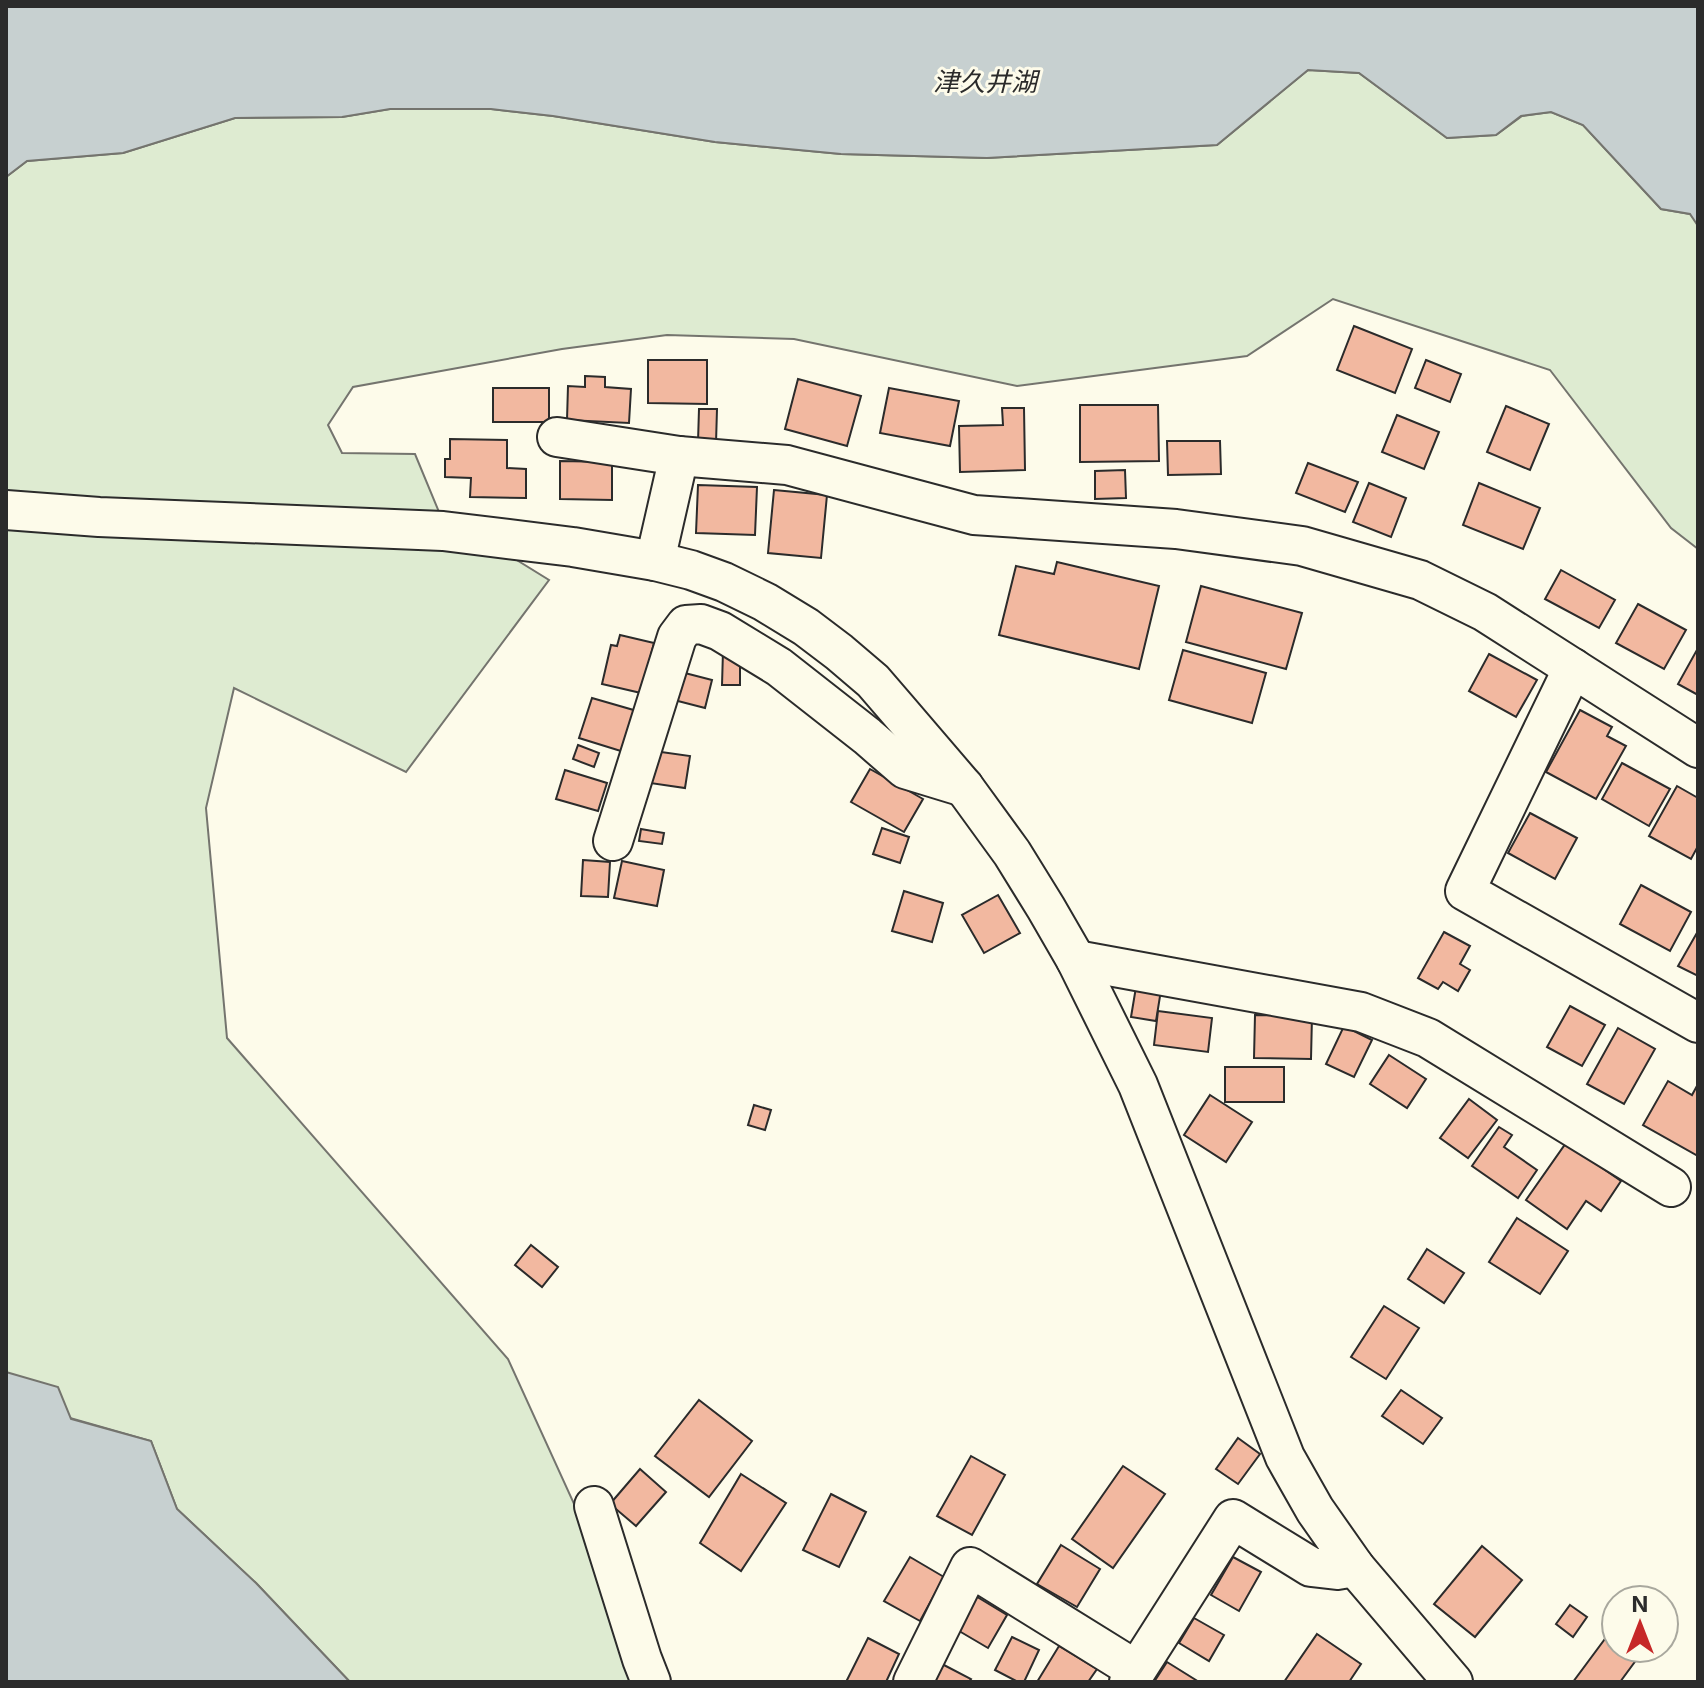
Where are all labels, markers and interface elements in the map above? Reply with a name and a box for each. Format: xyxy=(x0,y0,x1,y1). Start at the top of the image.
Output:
water label: 津久井湖 xyxy=(933,66,1041,97)
north arrow xyxy=(1600,1584,1680,1664)
text: N xyxy=(1632,1591,1648,1617)

